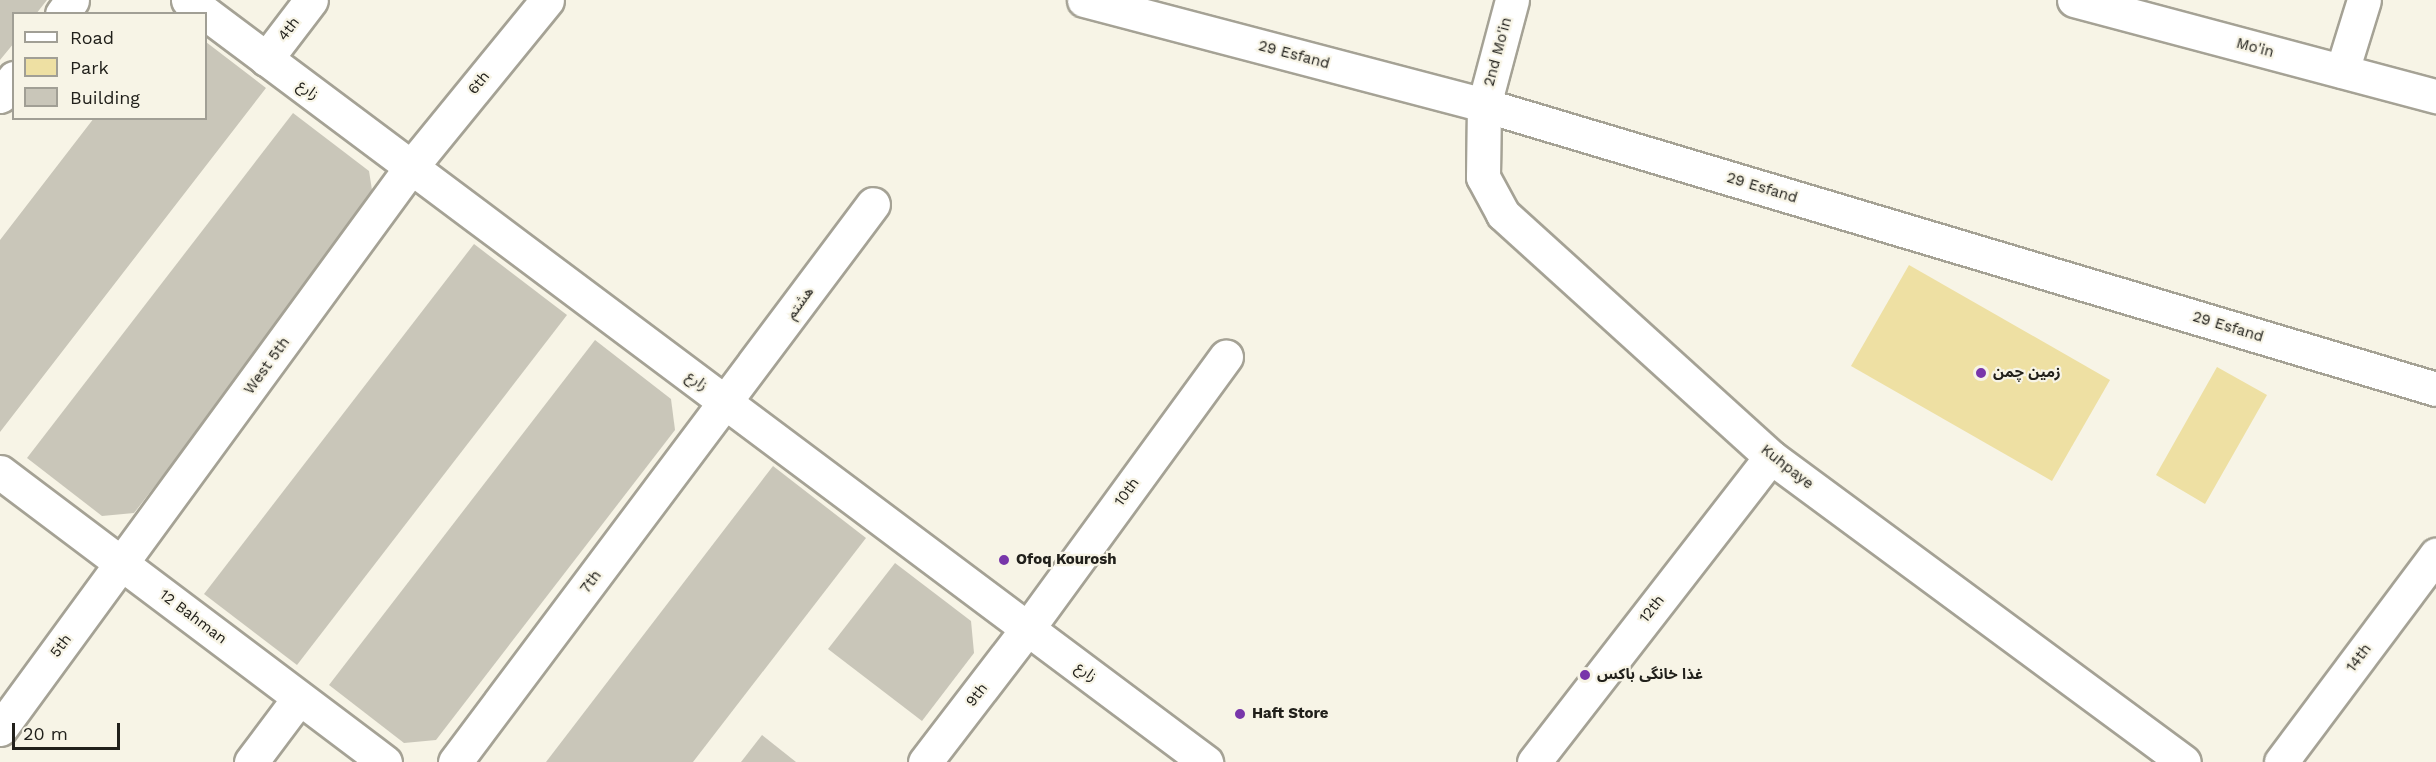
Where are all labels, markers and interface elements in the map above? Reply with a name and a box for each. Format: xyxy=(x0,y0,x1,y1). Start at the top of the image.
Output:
legend xyxy=(12,12,207,120)
street label: 4th xyxy=(274,14,304,44)
street label: 2nd Mo'in xyxy=(1480,15,1516,89)
text: Road xyxy=(70,27,114,48)
street label: Mo'in xyxy=(2234,34,2276,62)
street label: 29 Esfand xyxy=(1256,37,1332,73)
text: Park xyxy=(70,57,109,78)
street label: 6th xyxy=(464,68,494,98)
street label: زارع xyxy=(294,76,322,104)
text: Building xyxy=(70,87,140,108)
street label: 29 Esfand xyxy=(1724,169,1800,207)
street label: هشتم xyxy=(782,283,818,323)
street label: 29 Esfand xyxy=(2190,308,2266,346)
street label: West 5th xyxy=(240,334,294,398)
place label: زمین چمن xyxy=(1993,364,2061,382)
marker: زمین چمن xyxy=(1974,366,1988,380)
street label: زارع xyxy=(683,367,711,395)
street label: Kuhpaye xyxy=(1757,441,1817,493)
street label: 10th xyxy=(1111,474,1143,510)
place label: Ofoq Kourosh xyxy=(1016,551,1117,569)
marker: Ofoq Kourosh xyxy=(997,553,1011,567)
street label: 7th xyxy=(577,567,605,597)
street label: 12 Bahman xyxy=(156,586,230,648)
street label: 12th xyxy=(1636,592,1668,626)
street label: 5th xyxy=(47,631,75,661)
street label: 14th xyxy=(2343,640,2375,676)
street label: زارع xyxy=(1072,658,1100,686)
place label: غذا خانگی باکس xyxy=(1597,666,1703,684)
marker: غذا خانگی باکس xyxy=(1578,668,1592,682)
street label: 9th xyxy=(962,680,992,710)
place label: Haft Store xyxy=(1252,705,1329,723)
marker: Haft Store xyxy=(1233,707,1247,721)
scale bar xyxy=(15,711,123,749)
text: 20 m xyxy=(23,723,68,744)

